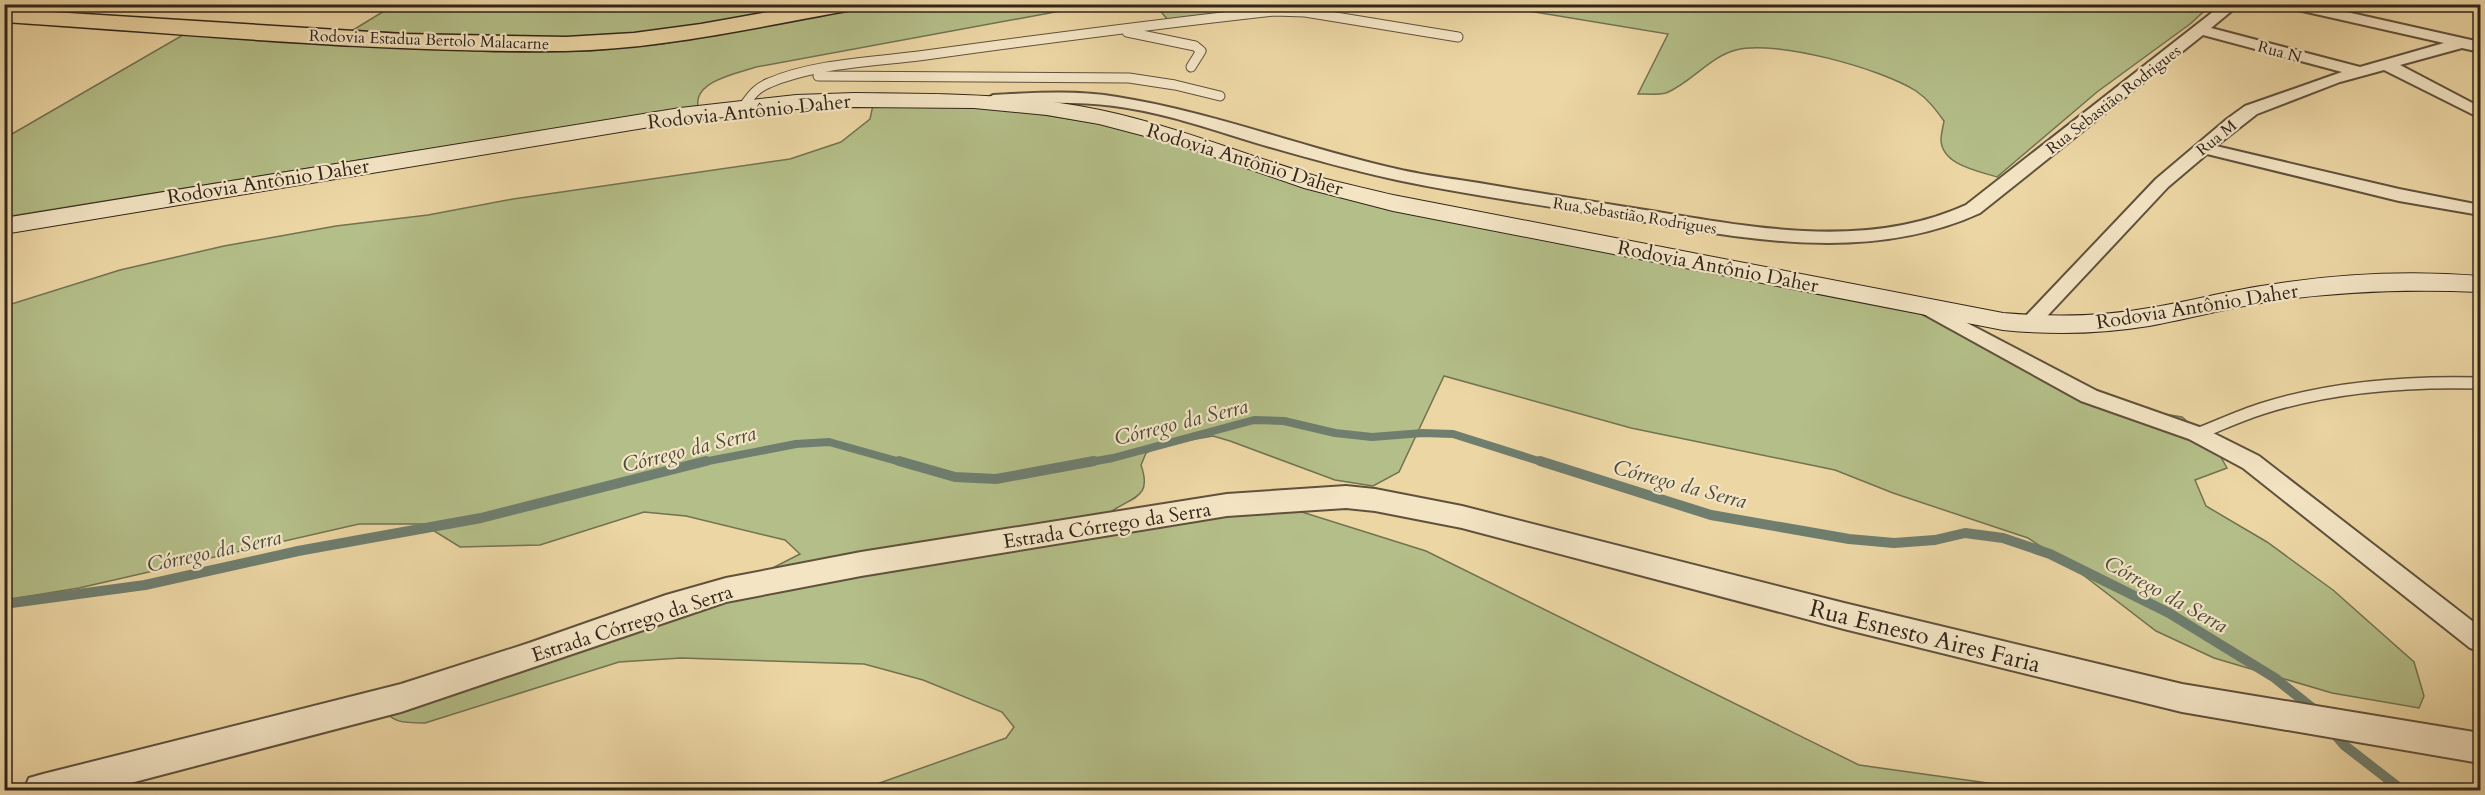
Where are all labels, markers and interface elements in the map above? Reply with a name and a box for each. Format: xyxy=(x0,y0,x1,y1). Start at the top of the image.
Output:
street label: Rodovia Estadua Bertolo Malacarne xyxy=(308,25,550,55)
street label: Rua N xyxy=(2255,36,2305,68)
street label: Rua Sebastião Rodrigues xyxy=(2042,40,2186,159)
street label: Rodovia Antônio Daher xyxy=(646,87,853,136)
street label: Rua M xyxy=(2192,115,2241,161)
street label: Rodovia Antônio Daher xyxy=(1143,117,1347,202)
street label: Rodovia Antônio Daher xyxy=(165,152,372,211)
street label: Rua Sebastião Rodrigues xyxy=(1551,192,1718,240)
street label: Rodovia Antônio Daher xyxy=(1615,234,1821,299)
street label: Rodovia Antônio Daher xyxy=(2094,277,2301,336)
water label: Córrego da Serra xyxy=(1111,392,1251,453)
water label: Córrego da Serra xyxy=(619,419,759,480)
water label: Córrego da Serra xyxy=(1610,453,1750,516)
street label: Estrada Córrego da Serra xyxy=(1001,496,1213,555)
water label: Córrego da Serra xyxy=(144,523,284,580)
water label: Córrego da Serra xyxy=(2099,549,2233,640)
street label: Estrada Córrego da Serra xyxy=(528,578,737,669)
street label: Rua Esnesto Aires Faria xyxy=(1806,592,2044,681)

